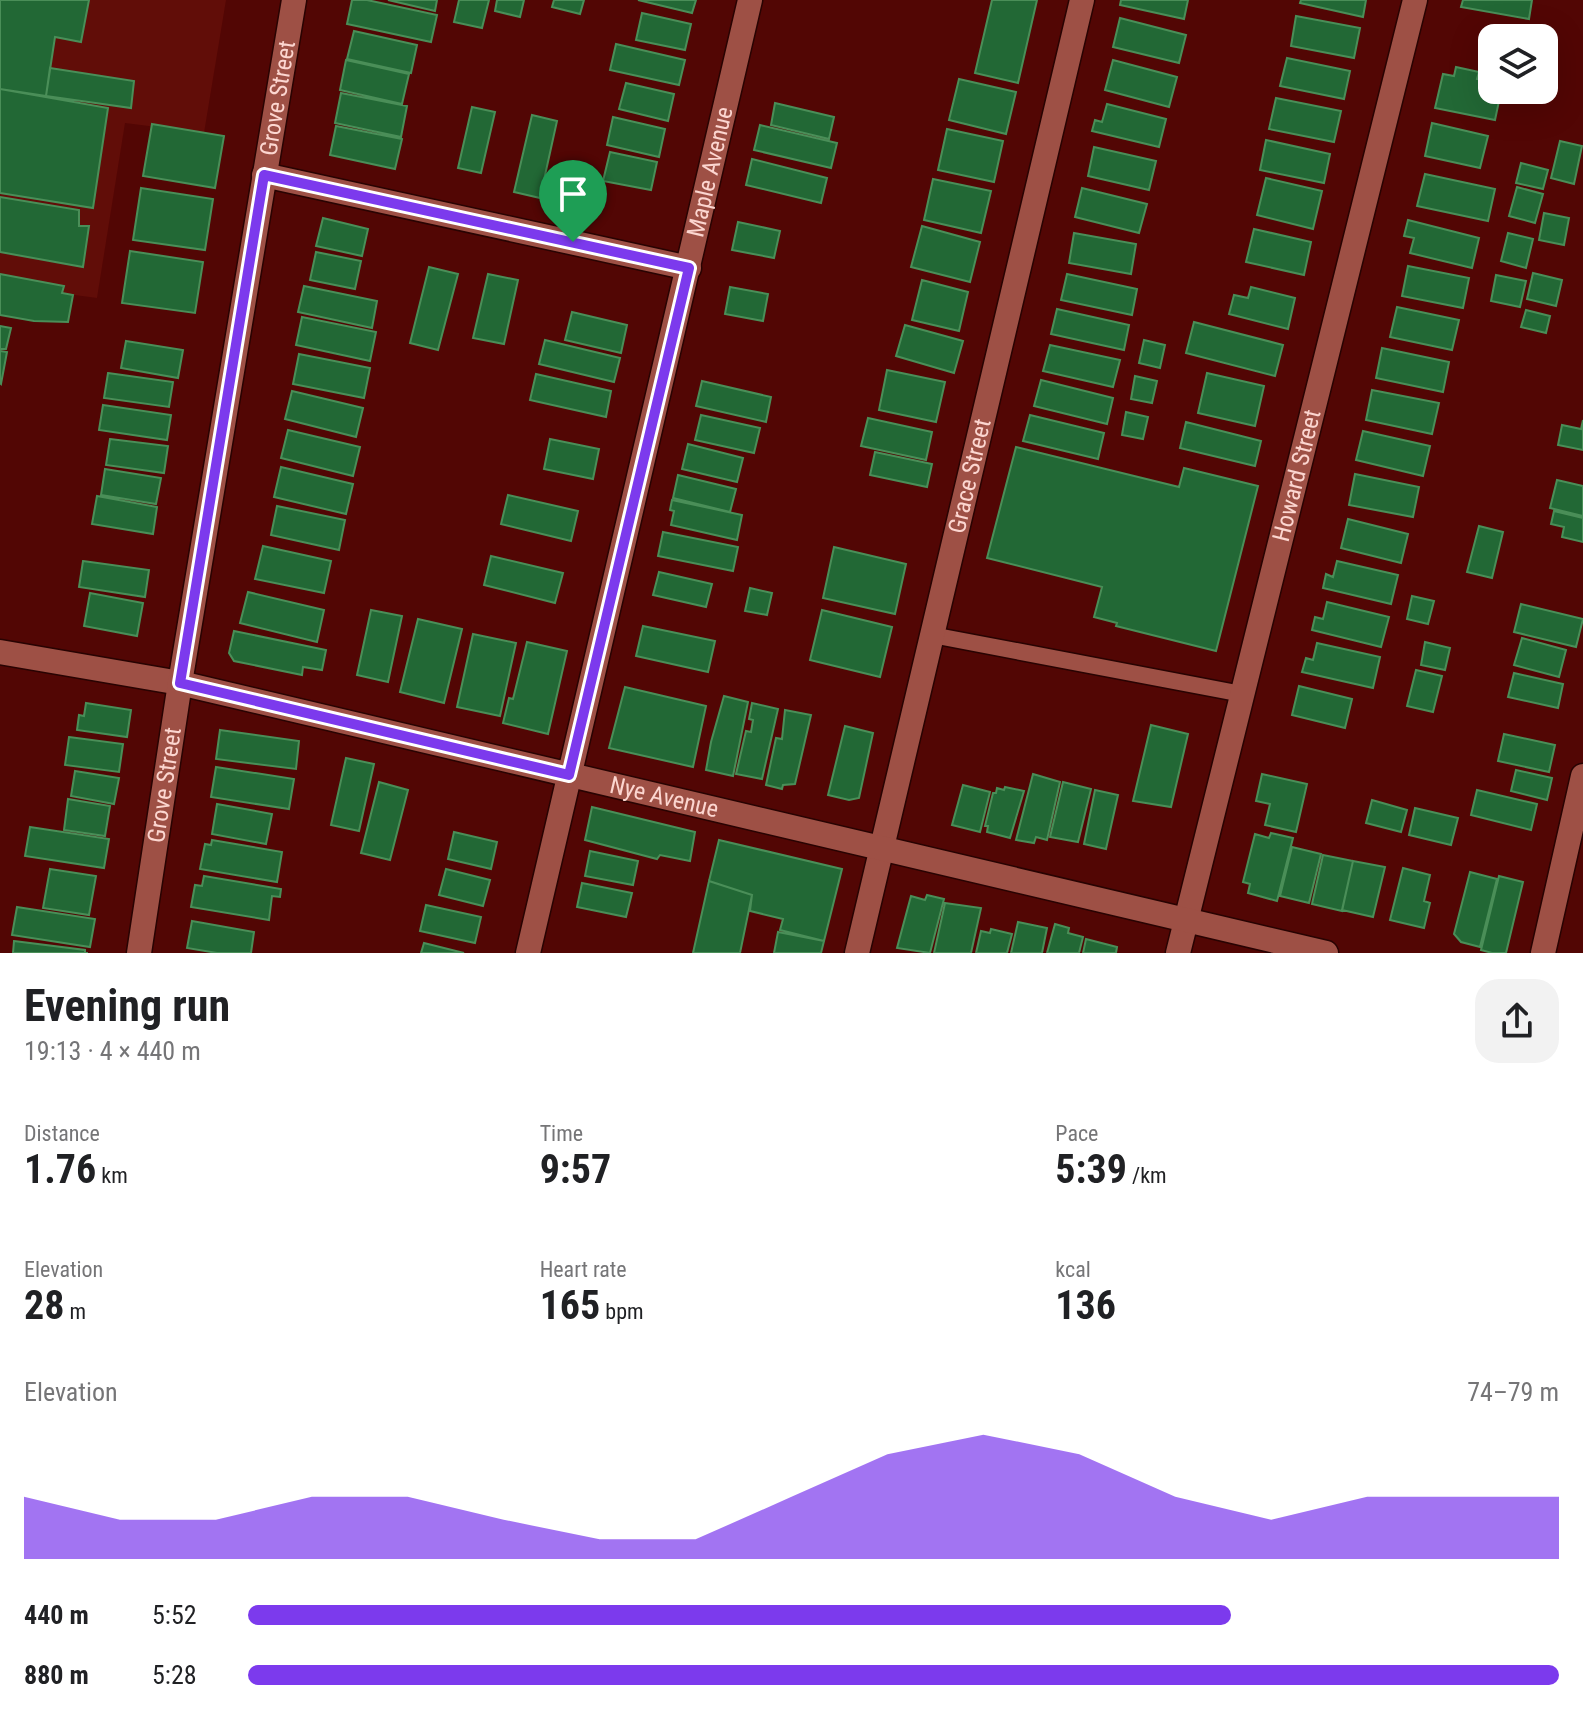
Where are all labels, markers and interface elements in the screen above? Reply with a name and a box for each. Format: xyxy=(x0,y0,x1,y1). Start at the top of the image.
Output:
map controls xyxy=(1478,24,1558,104)
button: layers xyxy=(1478,24,1558,104)
street label: Grove Street xyxy=(254,39,301,158)
street label: Maple Avenue xyxy=(681,104,739,240)
pin xyxy=(539,160,607,242)
icon: arrive xyxy=(551,172,595,216)
street label: Howard Street xyxy=(1267,407,1327,544)
street label: Grace Street xyxy=(943,416,997,536)
street label: Grove Street xyxy=(142,725,187,845)
street label: Nye Avenue xyxy=(607,771,721,823)
button: share xyxy=(1475,979,1559,1063)
text: Evening run xyxy=(24,980,230,1032)
text: 19:13 · 4 × 440 m xyxy=(24,1036,201,1066)
text: Distance xyxy=(24,1121,100,1146)
text: Time xyxy=(540,1121,583,1146)
text: Pace xyxy=(1055,1121,1098,1146)
text: 1.76 xyxy=(24,1146,96,1193)
text: 9:57 xyxy=(540,1146,611,1193)
text: 5:39 xyxy=(1055,1146,1127,1193)
text: km xyxy=(96,1163,128,1188)
text: /km xyxy=(1127,1163,1167,1188)
text: Elevation xyxy=(24,1257,103,1282)
text: Heart rate xyxy=(540,1257,627,1282)
text: kcal xyxy=(1055,1257,1091,1282)
text: 28 xyxy=(24,1282,64,1329)
text: 165 xyxy=(540,1282,600,1329)
text: 136 xyxy=(1055,1282,1116,1329)
text: m xyxy=(64,1299,86,1324)
text: bpm xyxy=(600,1299,644,1324)
text: Elevation xyxy=(24,1377,118,1407)
text: 74–79 m xyxy=(1467,1377,1559,1407)
text: 440 m xyxy=(24,1600,89,1630)
text: 5:52 xyxy=(152,1600,197,1630)
text: 880 m xyxy=(24,1660,89,1690)
text: 5:28 xyxy=(152,1660,197,1690)

